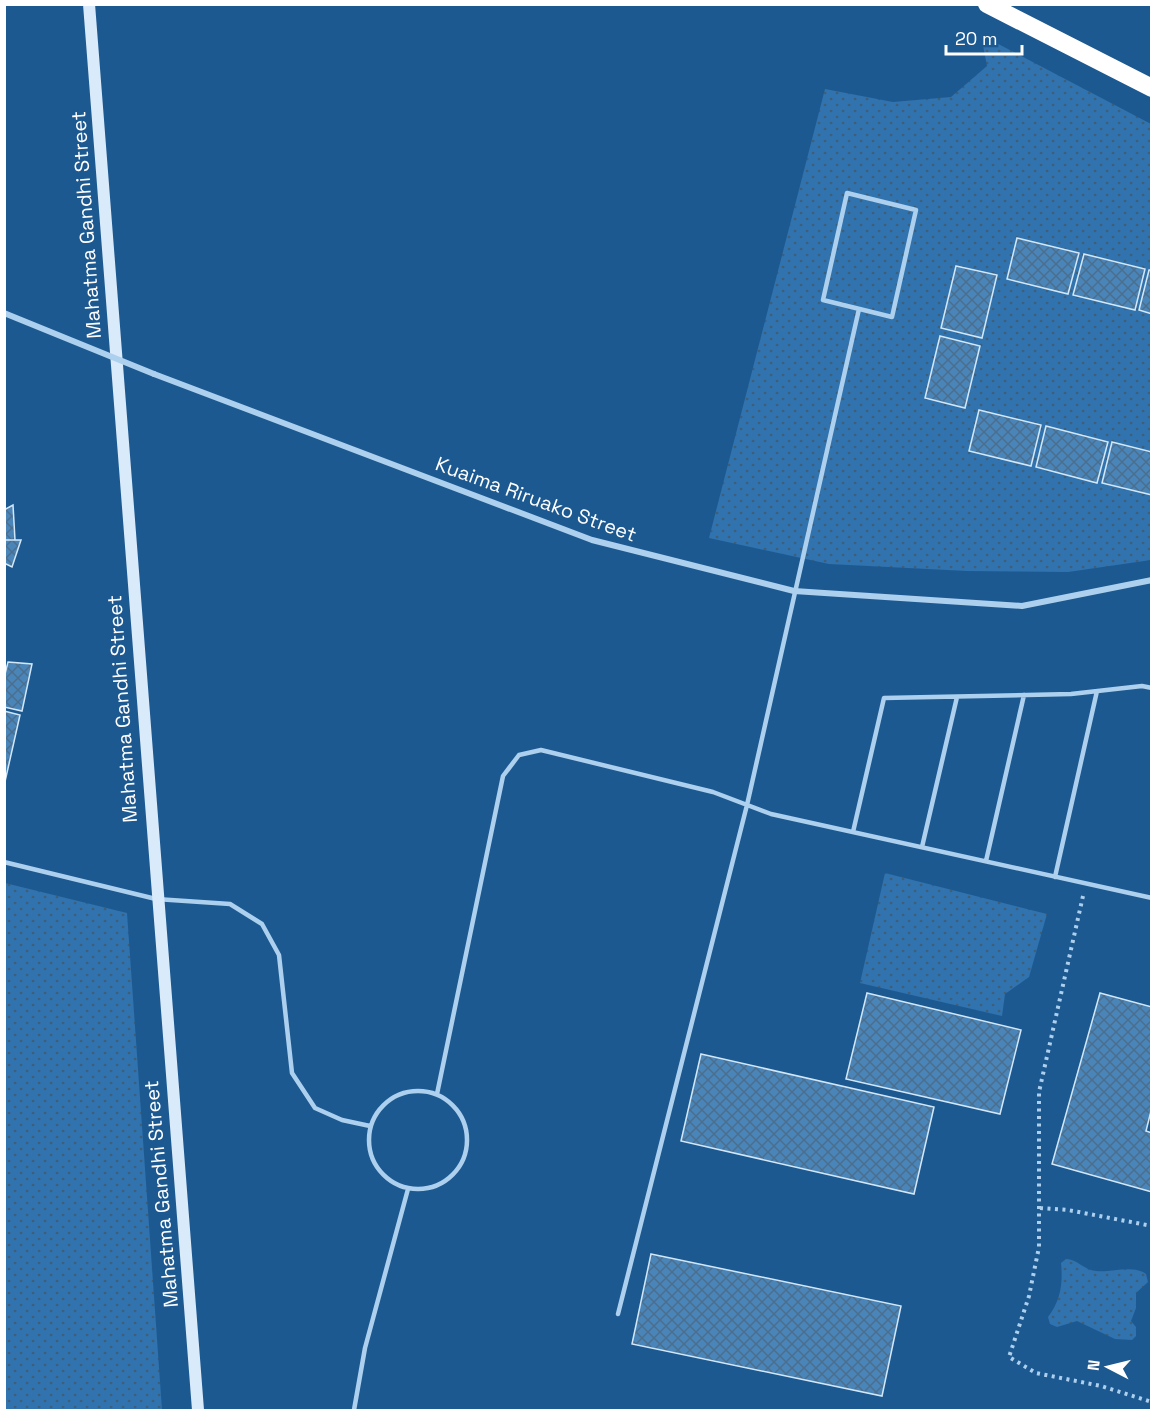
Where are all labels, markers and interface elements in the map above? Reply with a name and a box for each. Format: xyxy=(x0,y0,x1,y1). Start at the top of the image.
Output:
scale bar xyxy=(946,18,1022,56)
text: 20 m xyxy=(955,27,998,50)
street label: Mahatma Gandhi Street xyxy=(65,110,107,340)
street label: Kuaima Riruako Street xyxy=(432,451,640,547)
street label: Mahatma Gandhi Street xyxy=(101,594,143,824)
street label: Mahatma Gandhi Street xyxy=(138,1079,184,1309)
north arrow xyxy=(1078,1337,1138,1397)
text: N xyxy=(1083,1359,1105,1372)

